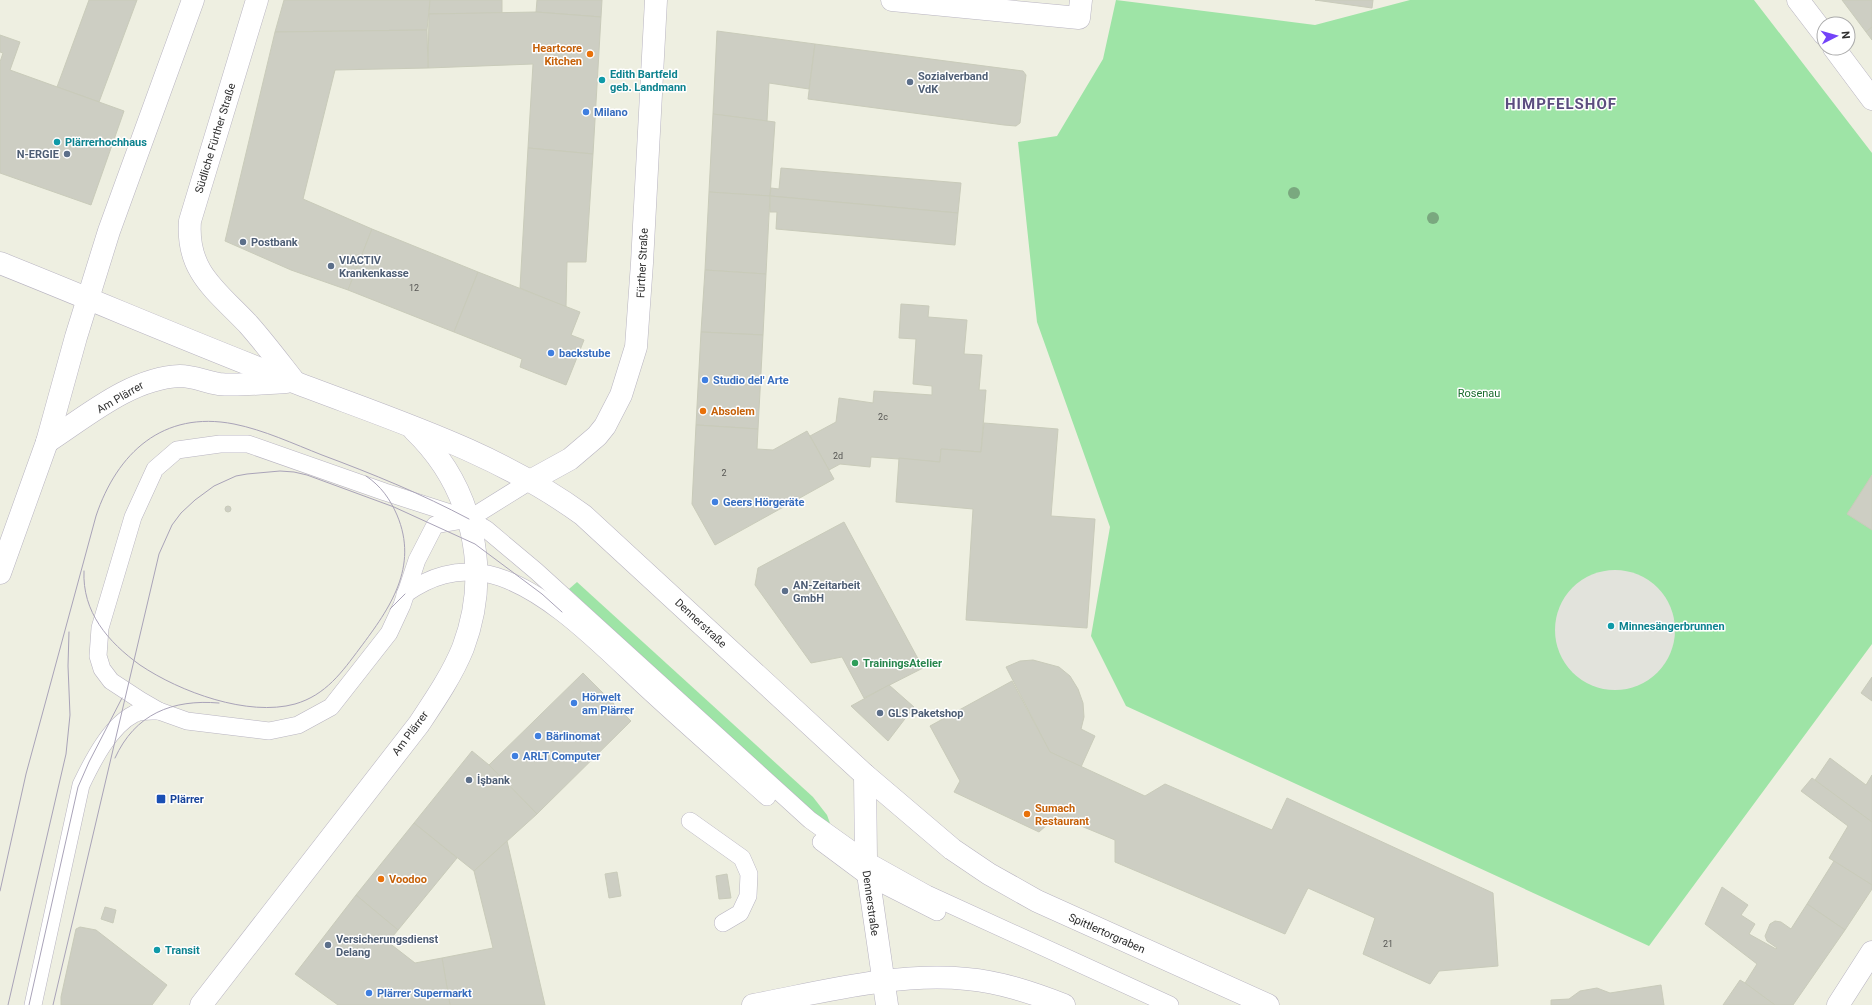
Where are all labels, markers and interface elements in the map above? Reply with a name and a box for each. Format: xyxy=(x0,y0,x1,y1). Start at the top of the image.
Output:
north arrow xyxy=(1816,16,1856,56)
text: N xyxy=(1839,30,1852,40)
place label: Heartcore Kitchen xyxy=(533,42,582,68)
marker: Heartcore Kitchen xyxy=(585,49,595,59)
place label: Edith Bartfeld geb. Landmann xyxy=(610,68,686,94)
place label: Sozialverband VdK xyxy=(918,70,988,96)
marker: Edith Bartfeld geb. Landmann xyxy=(597,75,607,85)
marker: Sozialverband VdK xyxy=(905,77,915,87)
street label: Südliche Fürther Straße xyxy=(193,81,238,195)
district label: HIMPFELSHOF xyxy=(1505,95,1617,113)
place label: Milano xyxy=(594,106,628,119)
marker: Milano xyxy=(581,107,591,117)
place label: Plärrerhochhaus xyxy=(65,136,147,149)
marker: Plärrerhochhaus xyxy=(52,137,62,147)
place label: N‑ERGIE xyxy=(17,148,59,161)
marker: N‑ERGIE xyxy=(62,149,72,159)
street label: Fürther Straße xyxy=(634,228,651,298)
place label: Postbank xyxy=(251,236,298,249)
marker: Postbank xyxy=(238,237,248,247)
place label: VIACTIV Krankenkasse xyxy=(339,254,409,280)
marker: VIACTIV Krankenkasse xyxy=(326,261,336,271)
house number: 12 xyxy=(409,283,419,293)
place label: backstube xyxy=(559,347,610,360)
marker: backstube xyxy=(546,348,556,358)
place label: Studio del' Arte xyxy=(713,374,789,387)
marker: Studio del' Arte xyxy=(700,375,710,385)
street label: Am Plärrer xyxy=(94,379,146,416)
park label: Rosenau xyxy=(1458,387,1500,400)
place label: Absolem xyxy=(711,405,755,418)
marker: Absolem xyxy=(698,406,708,416)
house number: 2c xyxy=(878,412,888,422)
house number: 2d xyxy=(833,451,843,461)
house number: 2 xyxy=(721,468,727,478)
place label: Geers Hörgeräte xyxy=(723,496,804,509)
marker: Geers Hörgeräte xyxy=(710,497,720,507)
place label: AN-Zeitarbeit GmbH xyxy=(793,579,861,605)
marker: AN-Zeitarbeit GmbH xyxy=(780,586,790,596)
street label: Dennerstraße xyxy=(672,596,729,651)
place label: Minnesängerbrunnen xyxy=(1619,620,1725,633)
marker: Minnesängerbrunnen xyxy=(1606,621,1616,631)
place label: TrainingsAtelier xyxy=(863,657,942,670)
marker: TrainingsAtelier xyxy=(850,658,860,668)
place label: Hörwelt am Plärrer xyxy=(582,691,634,717)
marker: Hörwelt am Plärrer xyxy=(569,698,579,708)
place label: GLS Paketshop xyxy=(888,707,964,720)
street label: Am Plärrer xyxy=(390,708,431,758)
marker: GLS Paketshop xyxy=(875,708,885,718)
place label: Bärlinomat xyxy=(546,730,601,743)
marker: Bärlinomat xyxy=(533,731,543,741)
place label: ARLT Computer xyxy=(523,750,600,763)
marker: ARLT Computer xyxy=(510,751,520,761)
place label: İşbank xyxy=(477,773,510,787)
marker: İşbank xyxy=(464,775,474,785)
marker: Plärrer xyxy=(155,793,167,805)
place label: Plärrer xyxy=(170,793,204,806)
place label: Sumach Restaurant xyxy=(1035,802,1089,828)
marker: Sumach Restaurant xyxy=(1022,809,1032,819)
street label: Dennerstraße xyxy=(859,870,882,937)
place label: Voodoo xyxy=(389,873,427,886)
marker: Voodoo xyxy=(376,874,386,884)
street label: Spittlertorgraben xyxy=(1067,911,1147,956)
place label: Versicherungsdienst Delang xyxy=(336,933,438,959)
house number: 21 xyxy=(1383,939,1393,949)
marker: Versicherungsdienst Delang xyxy=(323,940,333,950)
place label: Transit xyxy=(165,944,200,957)
marker: Transit xyxy=(152,945,162,955)
place label: Plärrer Supermarkt xyxy=(377,987,472,1000)
marker: Plärrer Supermarkt xyxy=(364,988,374,998)

